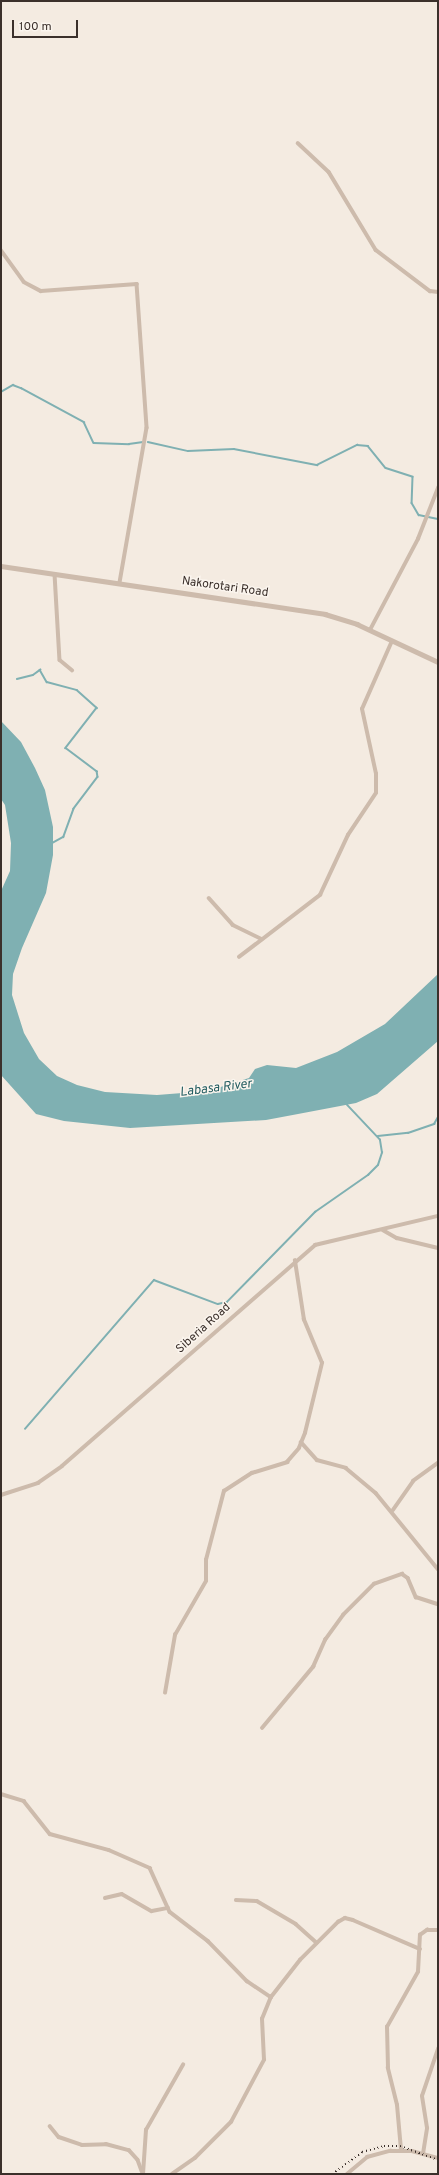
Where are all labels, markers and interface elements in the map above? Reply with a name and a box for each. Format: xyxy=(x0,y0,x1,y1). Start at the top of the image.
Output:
scale bar xyxy=(14,12,80,38)
text: 100 m xyxy=(19,19,52,35)
street label: Nakorotari Road xyxy=(181,575,269,601)
water label: Labasa River xyxy=(179,1077,253,1101)
street label: Siberia Road xyxy=(174,1301,234,1357)

